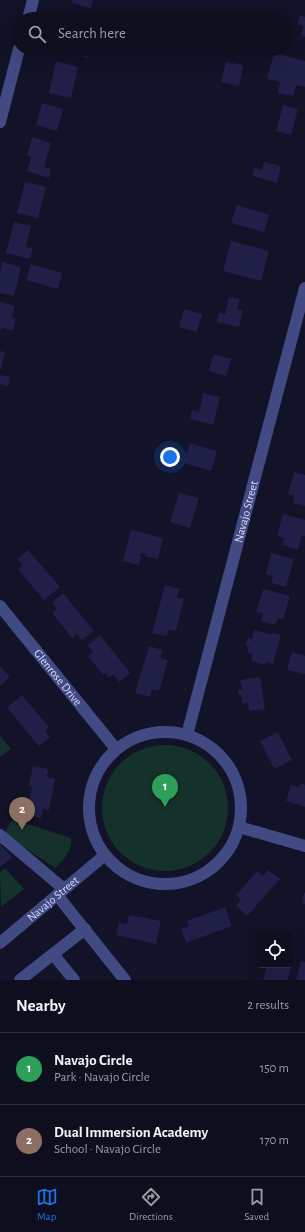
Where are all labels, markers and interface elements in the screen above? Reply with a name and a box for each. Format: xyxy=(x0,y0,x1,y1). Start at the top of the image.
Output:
search box xyxy=(12,12,293,56)
icon: search xyxy=(26,23,48,45)
text: Search here xyxy=(58,26,126,41)
your location xyxy=(160,447,180,467)
street label: Navajo Street xyxy=(232,479,260,544)
street label: Glenrose Drive xyxy=(32,647,84,708)
pin: 1 xyxy=(152,774,178,807)
pin: 2 xyxy=(9,797,35,830)
street label: Navajo Street xyxy=(25,874,81,924)
map controls xyxy=(257,932,293,968)
button: locate xyxy=(257,932,293,968)
text: Nearby xyxy=(16,997,66,1014)
text: 2 results xyxy=(247,999,289,1012)
text: Navajo Circle xyxy=(54,1053,133,1068)
text: 1 xyxy=(27,1062,31,1075)
text: 150 m xyxy=(260,1062,289,1075)
text: Park · Navajo Circle xyxy=(54,1071,150,1084)
text: Dual Immersion Academy xyxy=(54,1125,208,1140)
text: 2 xyxy=(26,1134,32,1147)
text: 170 m xyxy=(260,1134,289,1147)
text: School · Navajo Circle xyxy=(54,1143,161,1156)
tab: Map xyxy=(36,1186,58,1223)
tab: Directions xyxy=(129,1186,173,1223)
tab: Saved xyxy=(244,1186,269,1223)

